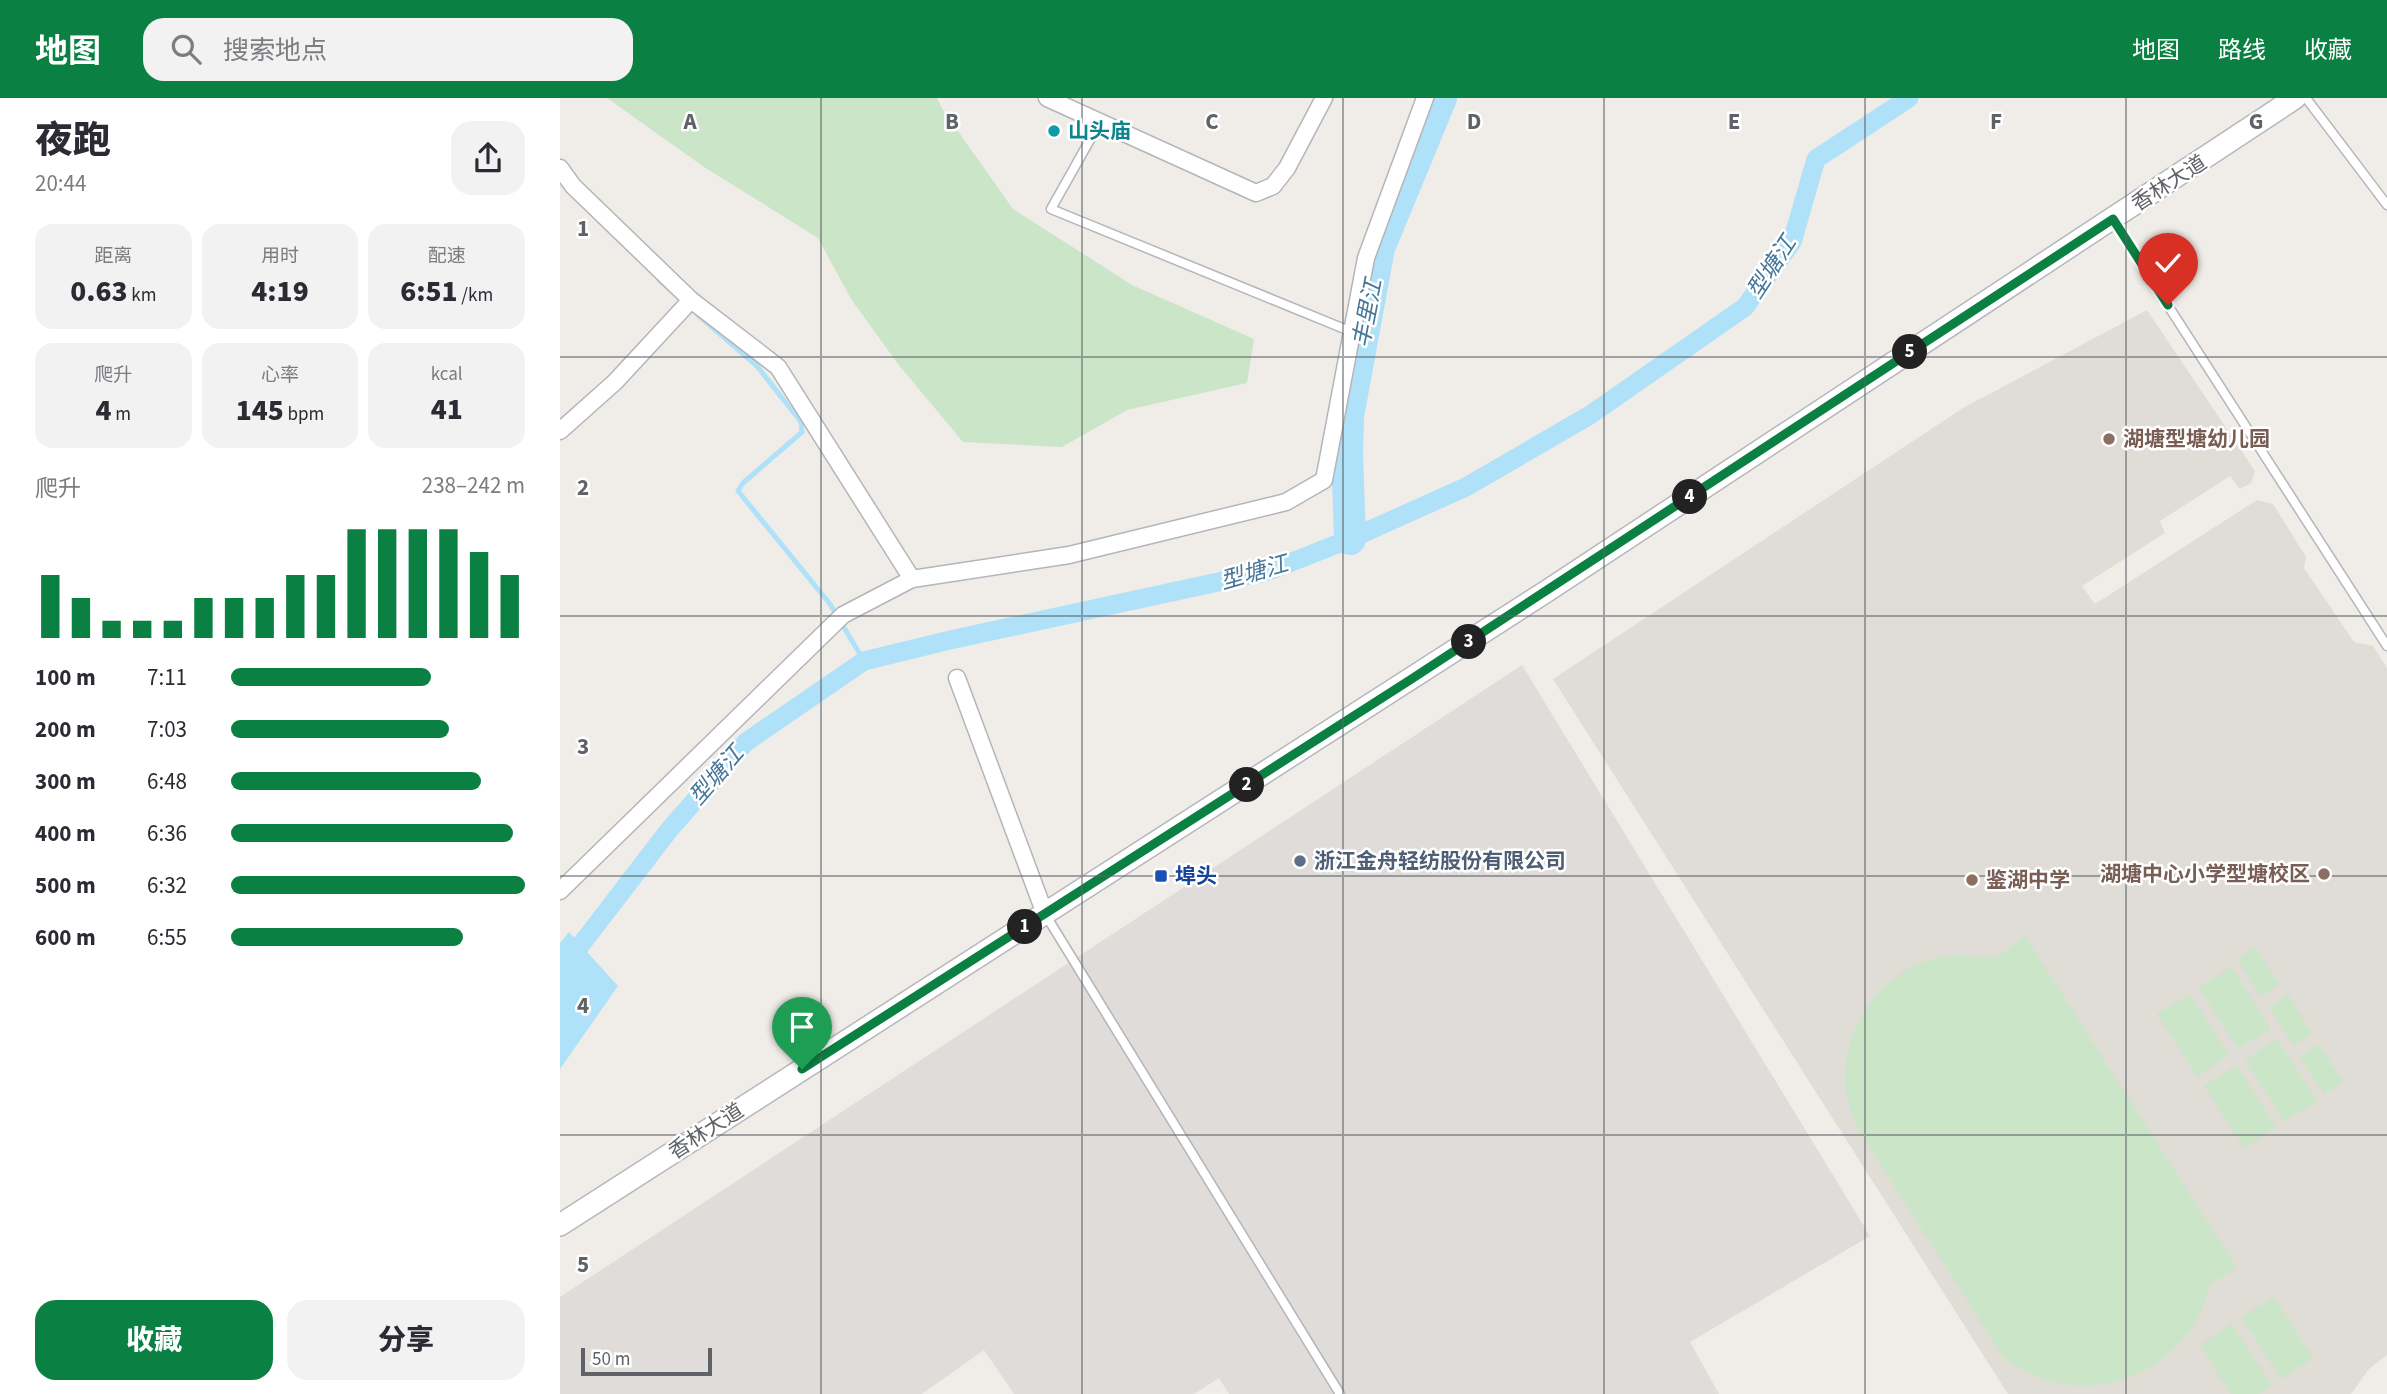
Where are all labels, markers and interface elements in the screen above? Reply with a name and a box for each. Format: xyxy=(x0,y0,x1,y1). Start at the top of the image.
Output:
search box xyxy=(143,18,633,81)
text: 地图 xyxy=(35,28,101,75)
icon: search xyxy=(167,30,205,68)
text: 搜索地点 xyxy=(223,32,327,69)
text: 地图 xyxy=(2132,33,2180,68)
text: 路线 xyxy=(2218,33,2266,68)
text: 收藏 xyxy=(2304,33,2352,68)
text: A xyxy=(682,105,697,138)
text: B xyxy=(945,105,959,138)
text: C xyxy=(1205,105,1219,138)
text: D xyxy=(1467,105,1481,138)
text: E xyxy=(1728,105,1740,138)
text: F xyxy=(1990,105,2002,138)
text: G xyxy=(2249,105,2263,138)
text: 夜跑 xyxy=(35,114,111,168)
place label: 山头庙 xyxy=(1068,116,1131,146)
button: share xyxy=(451,121,525,195)
marker: 山头庙 xyxy=(1046,123,1062,139)
street label: 香林大道 xyxy=(2126,148,2212,218)
text: 20:44 xyxy=(35,167,86,200)
text: 1 xyxy=(577,212,589,245)
water label: 型塘江 xyxy=(1739,227,1806,305)
pin xyxy=(2138,233,2198,305)
text: 距离 xyxy=(94,243,132,270)
text: 用时 xyxy=(261,243,299,270)
text: 配速 xyxy=(428,243,466,270)
icon: check xyxy=(2149,244,2187,282)
text: 0.63 xyxy=(70,270,128,313)
text: 4:19 xyxy=(251,270,309,313)
text: 6:51 xyxy=(400,270,458,313)
water label: 丰里江 xyxy=(1345,273,1391,350)
text: km xyxy=(128,282,157,309)
text: /km xyxy=(458,282,493,309)
pin: 5 xyxy=(1892,334,1928,370)
text: 5 xyxy=(1904,338,1915,365)
text: kcal xyxy=(431,361,463,388)
text: 爬升 xyxy=(94,362,132,389)
text: 心率 xyxy=(261,362,299,389)
text: 41 xyxy=(431,388,463,431)
text: 4 xyxy=(96,389,112,432)
text: 145 xyxy=(236,389,284,432)
text: m xyxy=(112,401,131,428)
text: bpm xyxy=(284,401,324,428)
place label: 湖塘型塘幼儿园 xyxy=(2123,424,2270,454)
marker: 湖塘型塘幼儿园 xyxy=(2101,431,2117,447)
text: 238–242 m xyxy=(422,469,525,502)
text: 2 xyxy=(577,471,589,504)
text: 爬升 xyxy=(35,472,81,505)
pin: 4 xyxy=(1672,480,1708,514)
text: 4 xyxy=(1684,483,1695,510)
water label: 型塘江 xyxy=(1216,546,1295,598)
pin: 3 xyxy=(1452,624,1486,660)
text: 3 xyxy=(1463,628,1474,655)
text: 100 m xyxy=(35,661,96,694)
text: 7:11 xyxy=(147,661,187,694)
text: 200 m xyxy=(35,713,96,746)
text: 7:03 xyxy=(147,713,187,746)
text: 3 xyxy=(577,730,589,763)
water label: 型塘江 xyxy=(681,736,753,812)
text: 300 m xyxy=(35,765,96,798)
text: 6:48 xyxy=(147,765,187,798)
pin: 2 xyxy=(1230,768,1264,802)
text: 2 xyxy=(1241,771,1252,798)
text: 400 m xyxy=(35,817,96,850)
text: 6:36 xyxy=(147,817,187,850)
place label: 浙江金舟轻纺股份有限公司 xyxy=(1314,846,1566,876)
marker: 浙江金舟轻纺股份有限公司 xyxy=(1292,853,1308,869)
place label: 湖塘中心小学型塘校区 xyxy=(2100,859,2310,889)
place label: 埠头 xyxy=(1175,861,1217,891)
place label: 鉴湖中学 xyxy=(1986,865,2070,895)
marker: 湖塘中心小学型塘校区 xyxy=(2316,866,2332,882)
marker: 埠头 xyxy=(1153,868,1169,884)
text: 500 m xyxy=(35,869,96,902)
text: 6:32 xyxy=(147,869,187,902)
marker: 鉴湖中学 xyxy=(1964,872,1980,888)
pin: 1 xyxy=(1008,910,1042,944)
text: 1 xyxy=(1019,913,1030,940)
text: 600 m xyxy=(35,921,96,954)
text: 6:55 xyxy=(147,921,187,954)
text: 4 xyxy=(577,989,589,1022)
pin xyxy=(772,997,832,1069)
icon: arrive xyxy=(783,1008,821,1046)
street label: 香林大道 xyxy=(663,1096,749,1166)
text: 5 xyxy=(577,1248,589,1281)
button: 收藏 xyxy=(35,1300,273,1380)
button: 分享 xyxy=(287,1300,525,1380)
scale bar xyxy=(581,1345,712,1377)
text: 50 m xyxy=(592,1346,630,1373)

